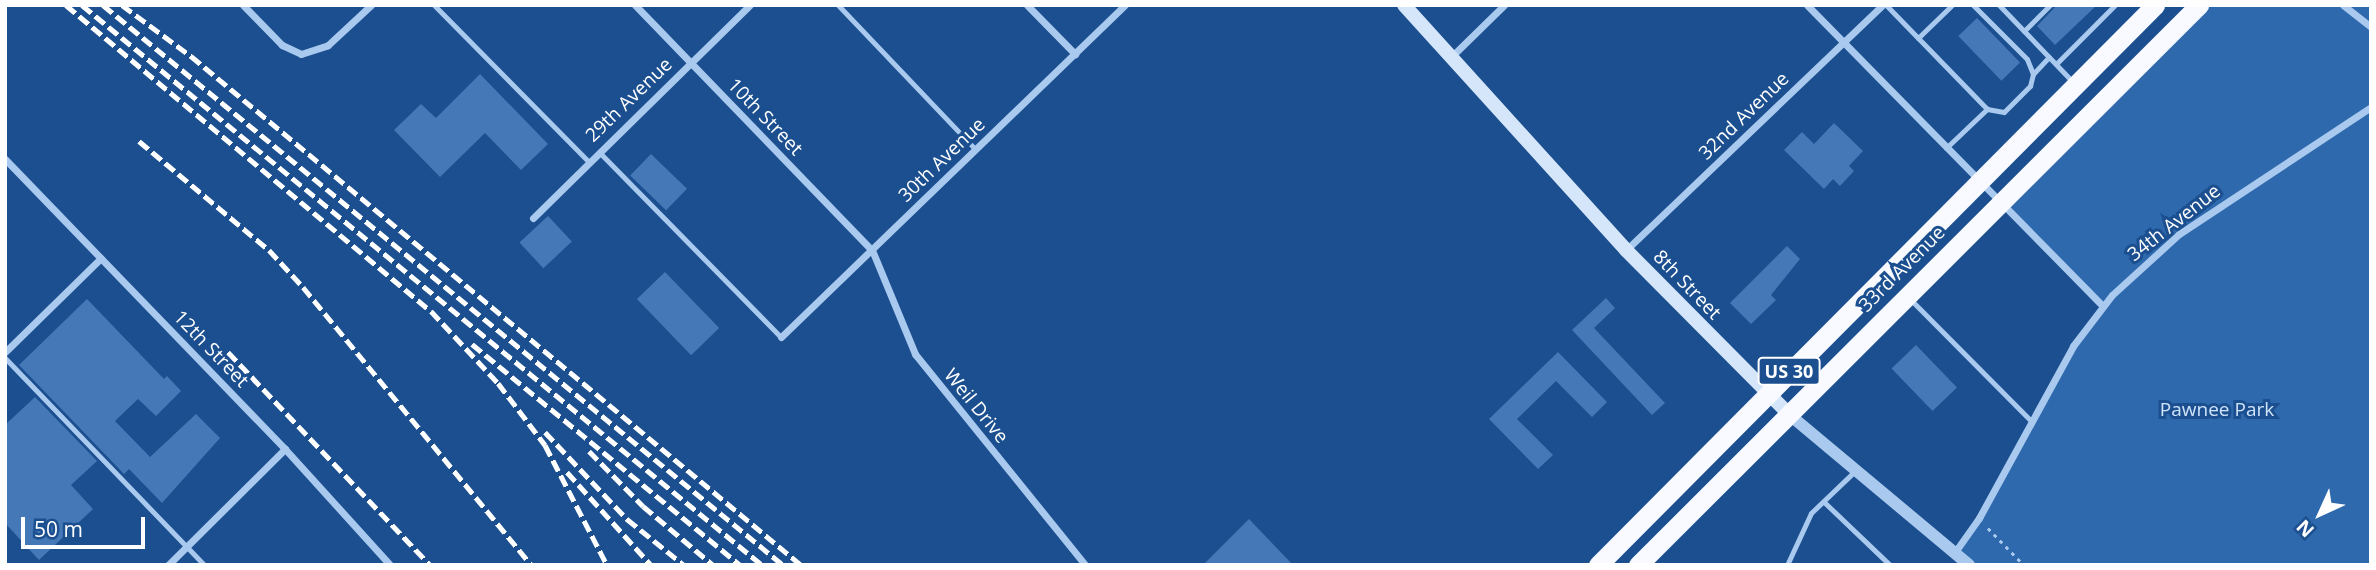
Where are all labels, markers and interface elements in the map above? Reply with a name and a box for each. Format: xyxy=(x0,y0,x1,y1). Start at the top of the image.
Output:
street label: 29th Avenue xyxy=(581,53,677,147)
street label: 32nd Avenue xyxy=(1694,67,1794,165)
street label: 10th Street xyxy=(723,74,807,160)
street label: 30th Avenue xyxy=(894,113,990,207)
street label: 34th Avenue xyxy=(2123,180,2225,266)
street label: 33rd Avenue xyxy=(1854,221,1950,317)
street label: 8th Street xyxy=(1648,246,1726,324)
street label: 12th Street xyxy=(169,306,253,392)
road number: US 30 xyxy=(1758,356,1820,386)
street label: Weil Drive xyxy=(939,364,1013,448)
park label: Pawnee Park xyxy=(2160,399,2274,421)
north arrow xyxy=(2285,479,2355,549)
scale bar xyxy=(24,504,149,548)
text: N xyxy=(2291,514,2320,544)
text: 50 m xyxy=(34,515,83,543)

